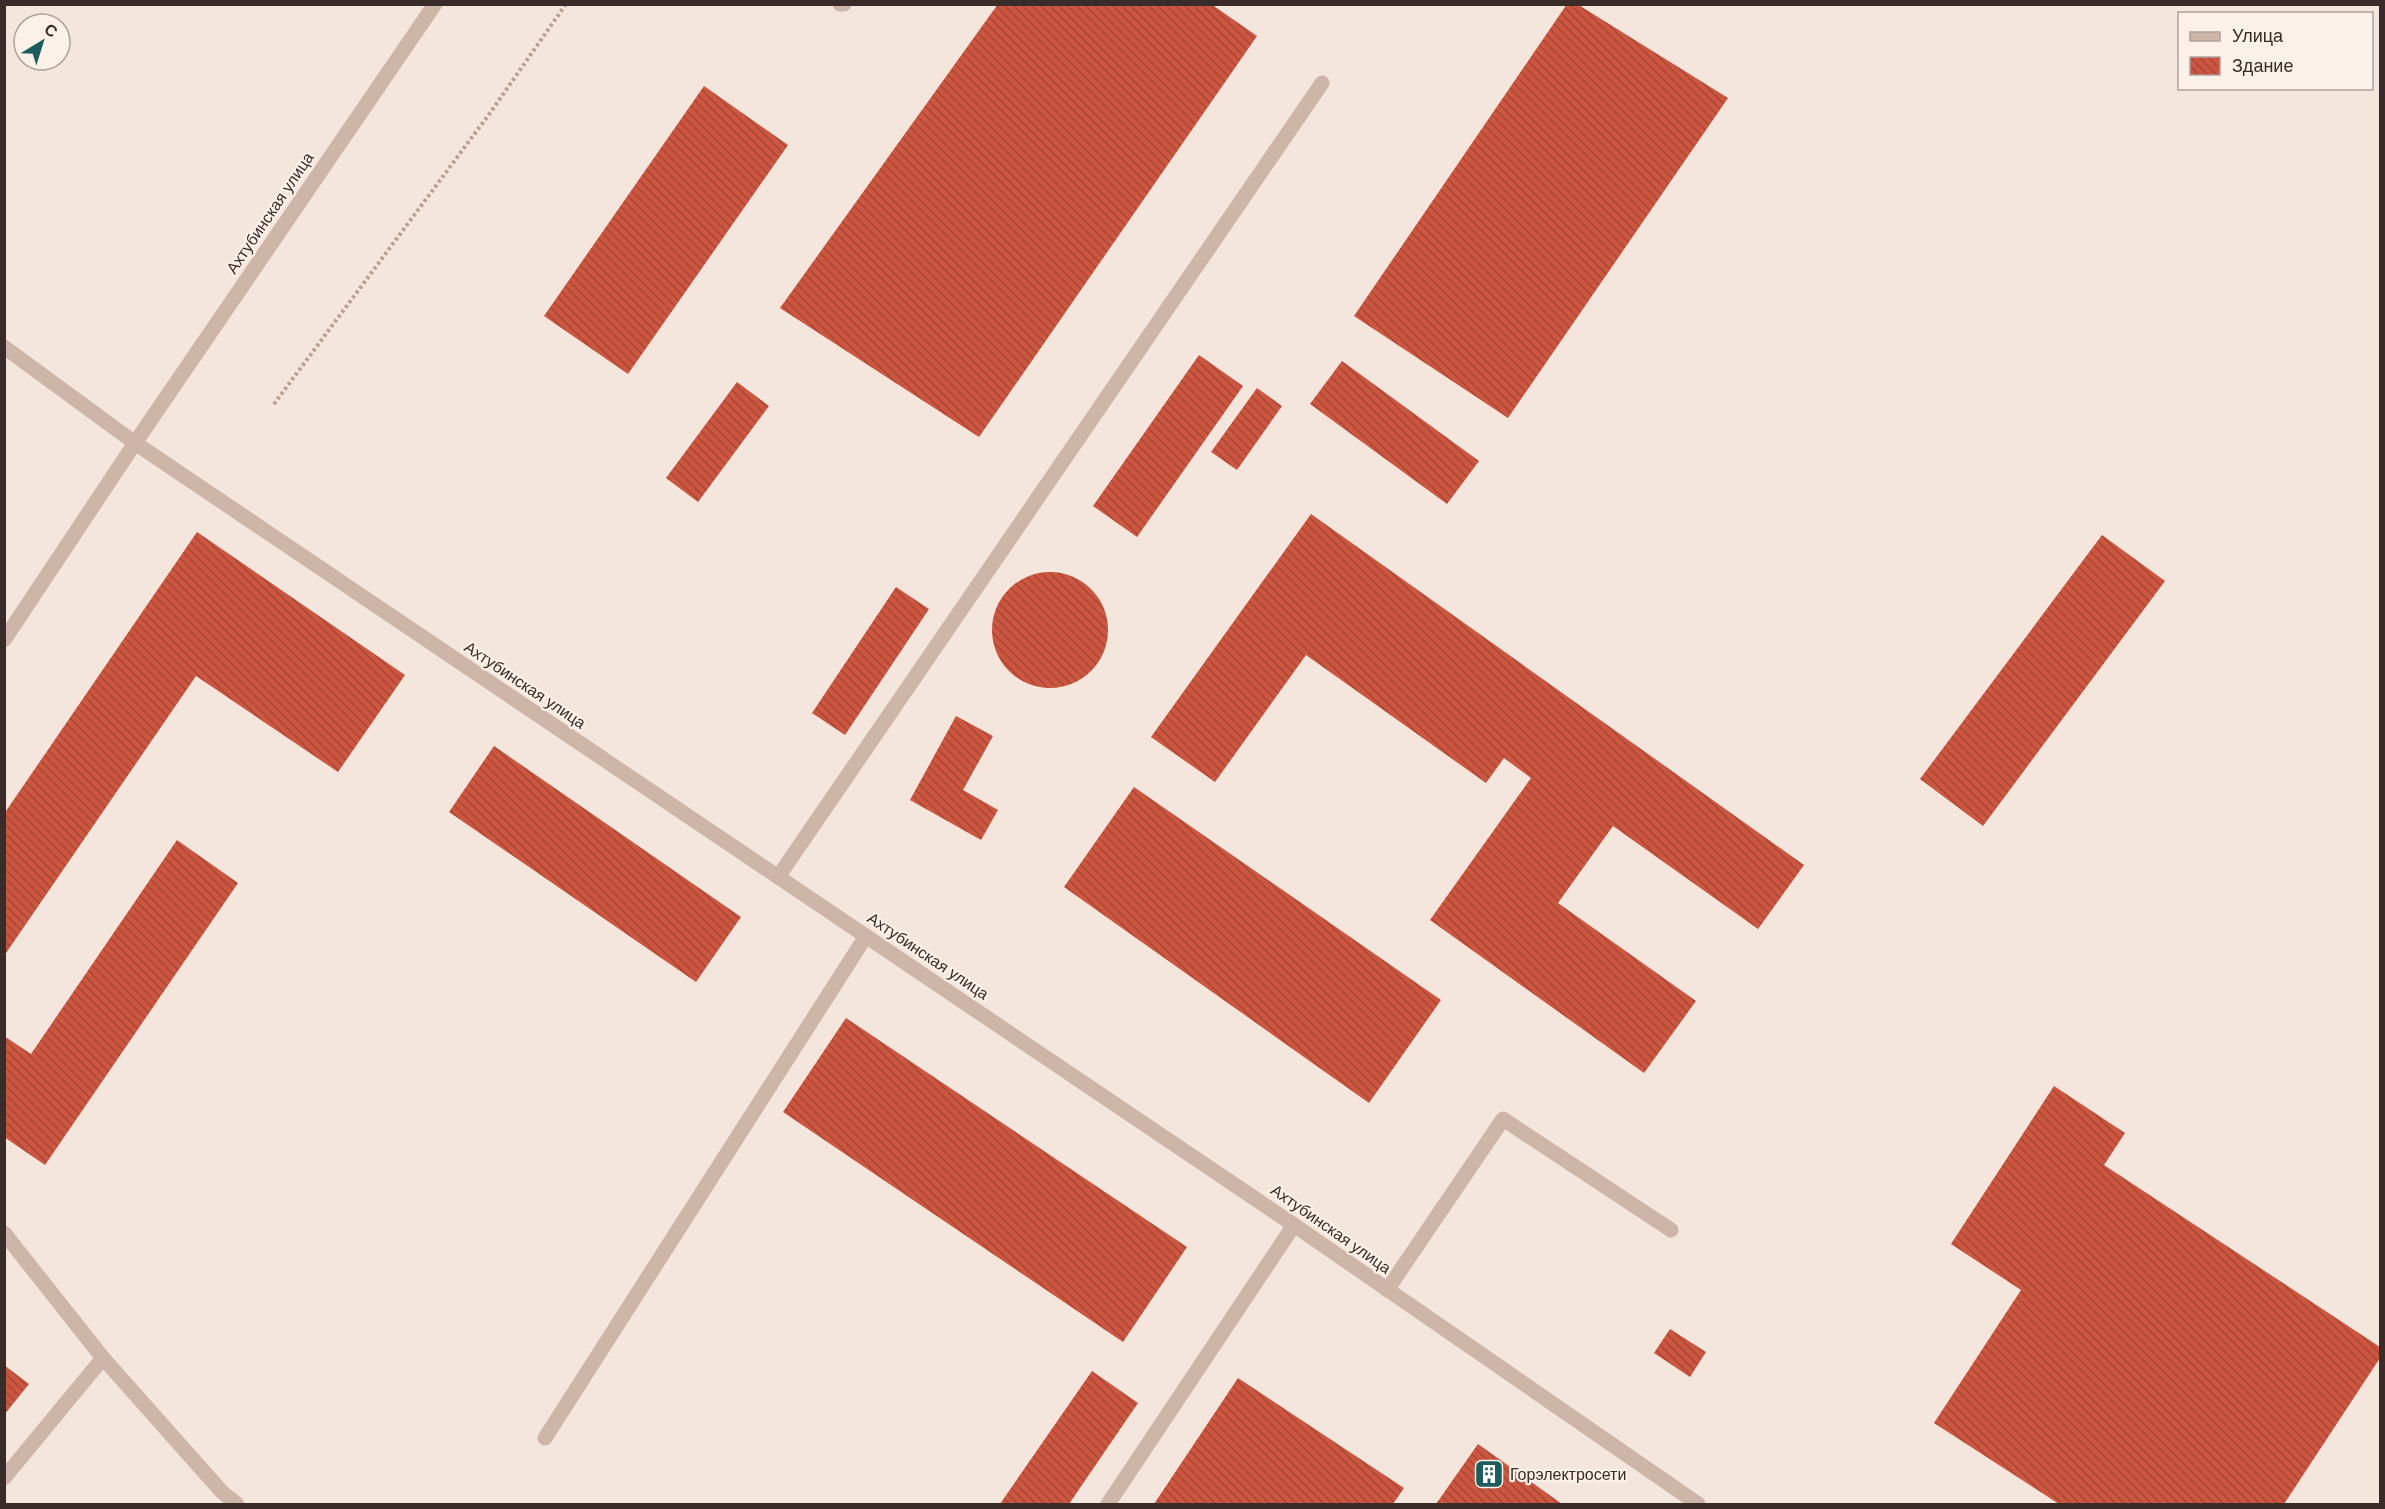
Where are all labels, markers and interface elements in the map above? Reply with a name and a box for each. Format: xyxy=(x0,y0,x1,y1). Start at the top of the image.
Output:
north arrow xyxy=(12,12,72,72)
legend xyxy=(2178,12,2373,90)
text: С xyxy=(40,19,62,43)
text: Улица xyxy=(2232,24,2284,48)
text: Здание xyxy=(2232,54,2293,78)
street label: Ахтубинская улица xyxy=(222,148,319,278)
street label: Ахтубинская улица xyxy=(460,637,590,734)
street label: Ахтубинская улица xyxy=(863,908,993,1005)
street label: Ахтубинская улица xyxy=(1267,1180,1395,1278)
building icon: Горэлектросети xyxy=(1473,1458,1505,1490)
place label: Горэлектросети xyxy=(1510,1464,1626,1485)

